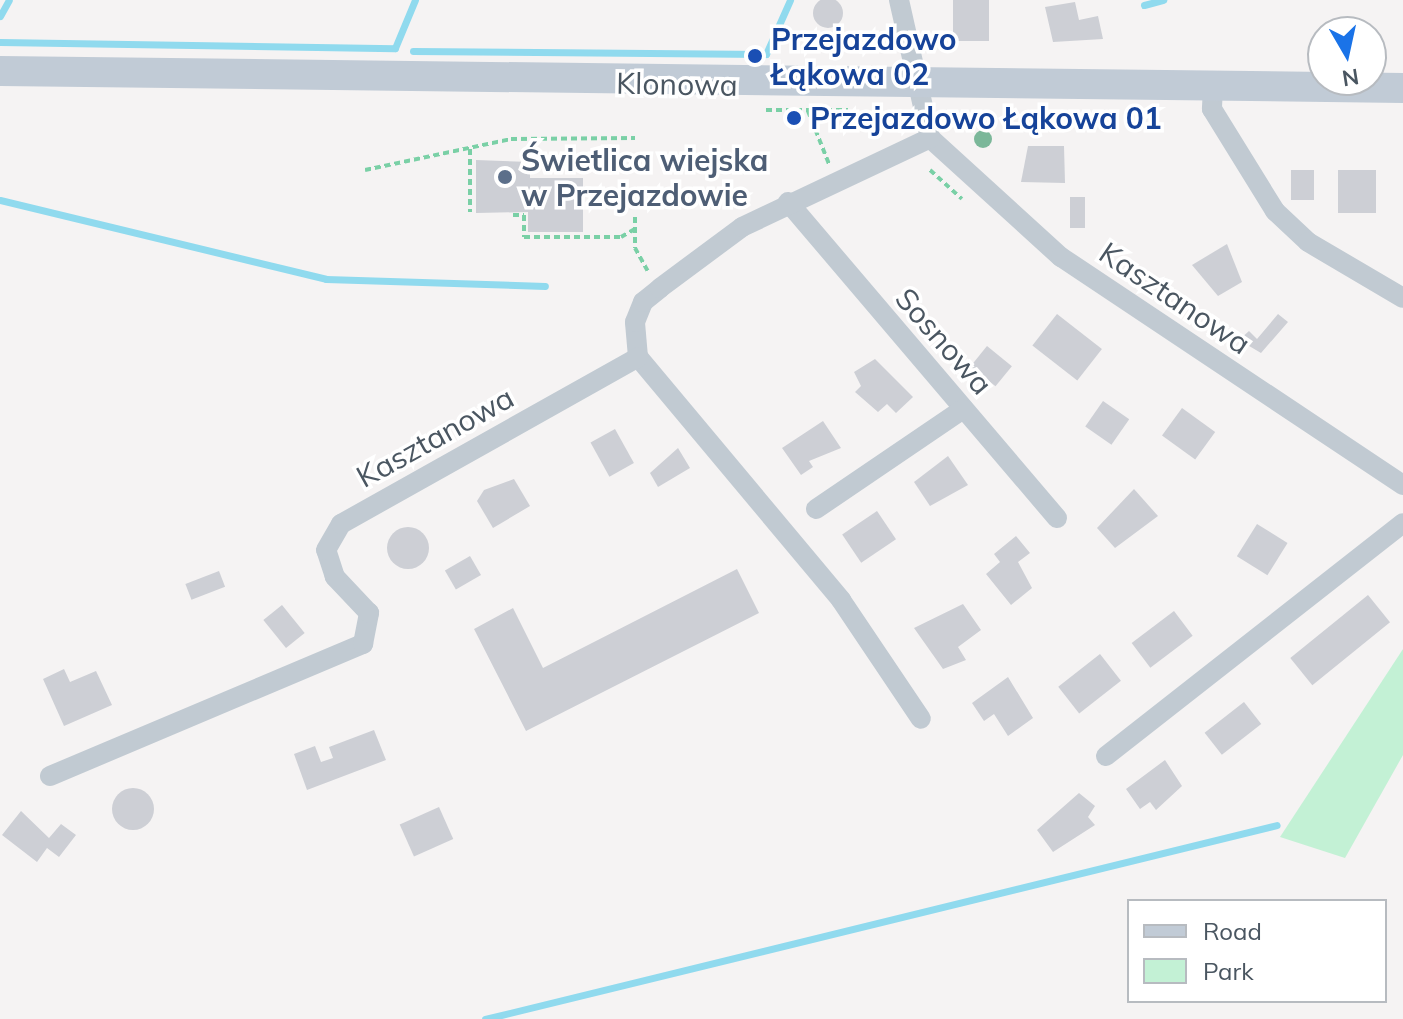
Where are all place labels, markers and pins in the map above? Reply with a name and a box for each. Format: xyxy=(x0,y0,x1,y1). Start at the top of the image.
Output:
place label: Przejazdowo Łąkowa 02 xyxy=(771,21,956,92)
marker: Przejazdowo Łąkowa 02 xyxy=(746,47,764,65)
place label: Przejazdowo Łąkowa 01 xyxy=(810,100,1162,136)
marker: Przejazdowo Łąkowa 01 xyxy=(785,109,803,127)
place label: Świetlica wiejska w Przejazdowie xyxy=(521,142,768,212)
marker: Świetlica wiejska w Przejazdowie xyxy=(496,168,514,186)

